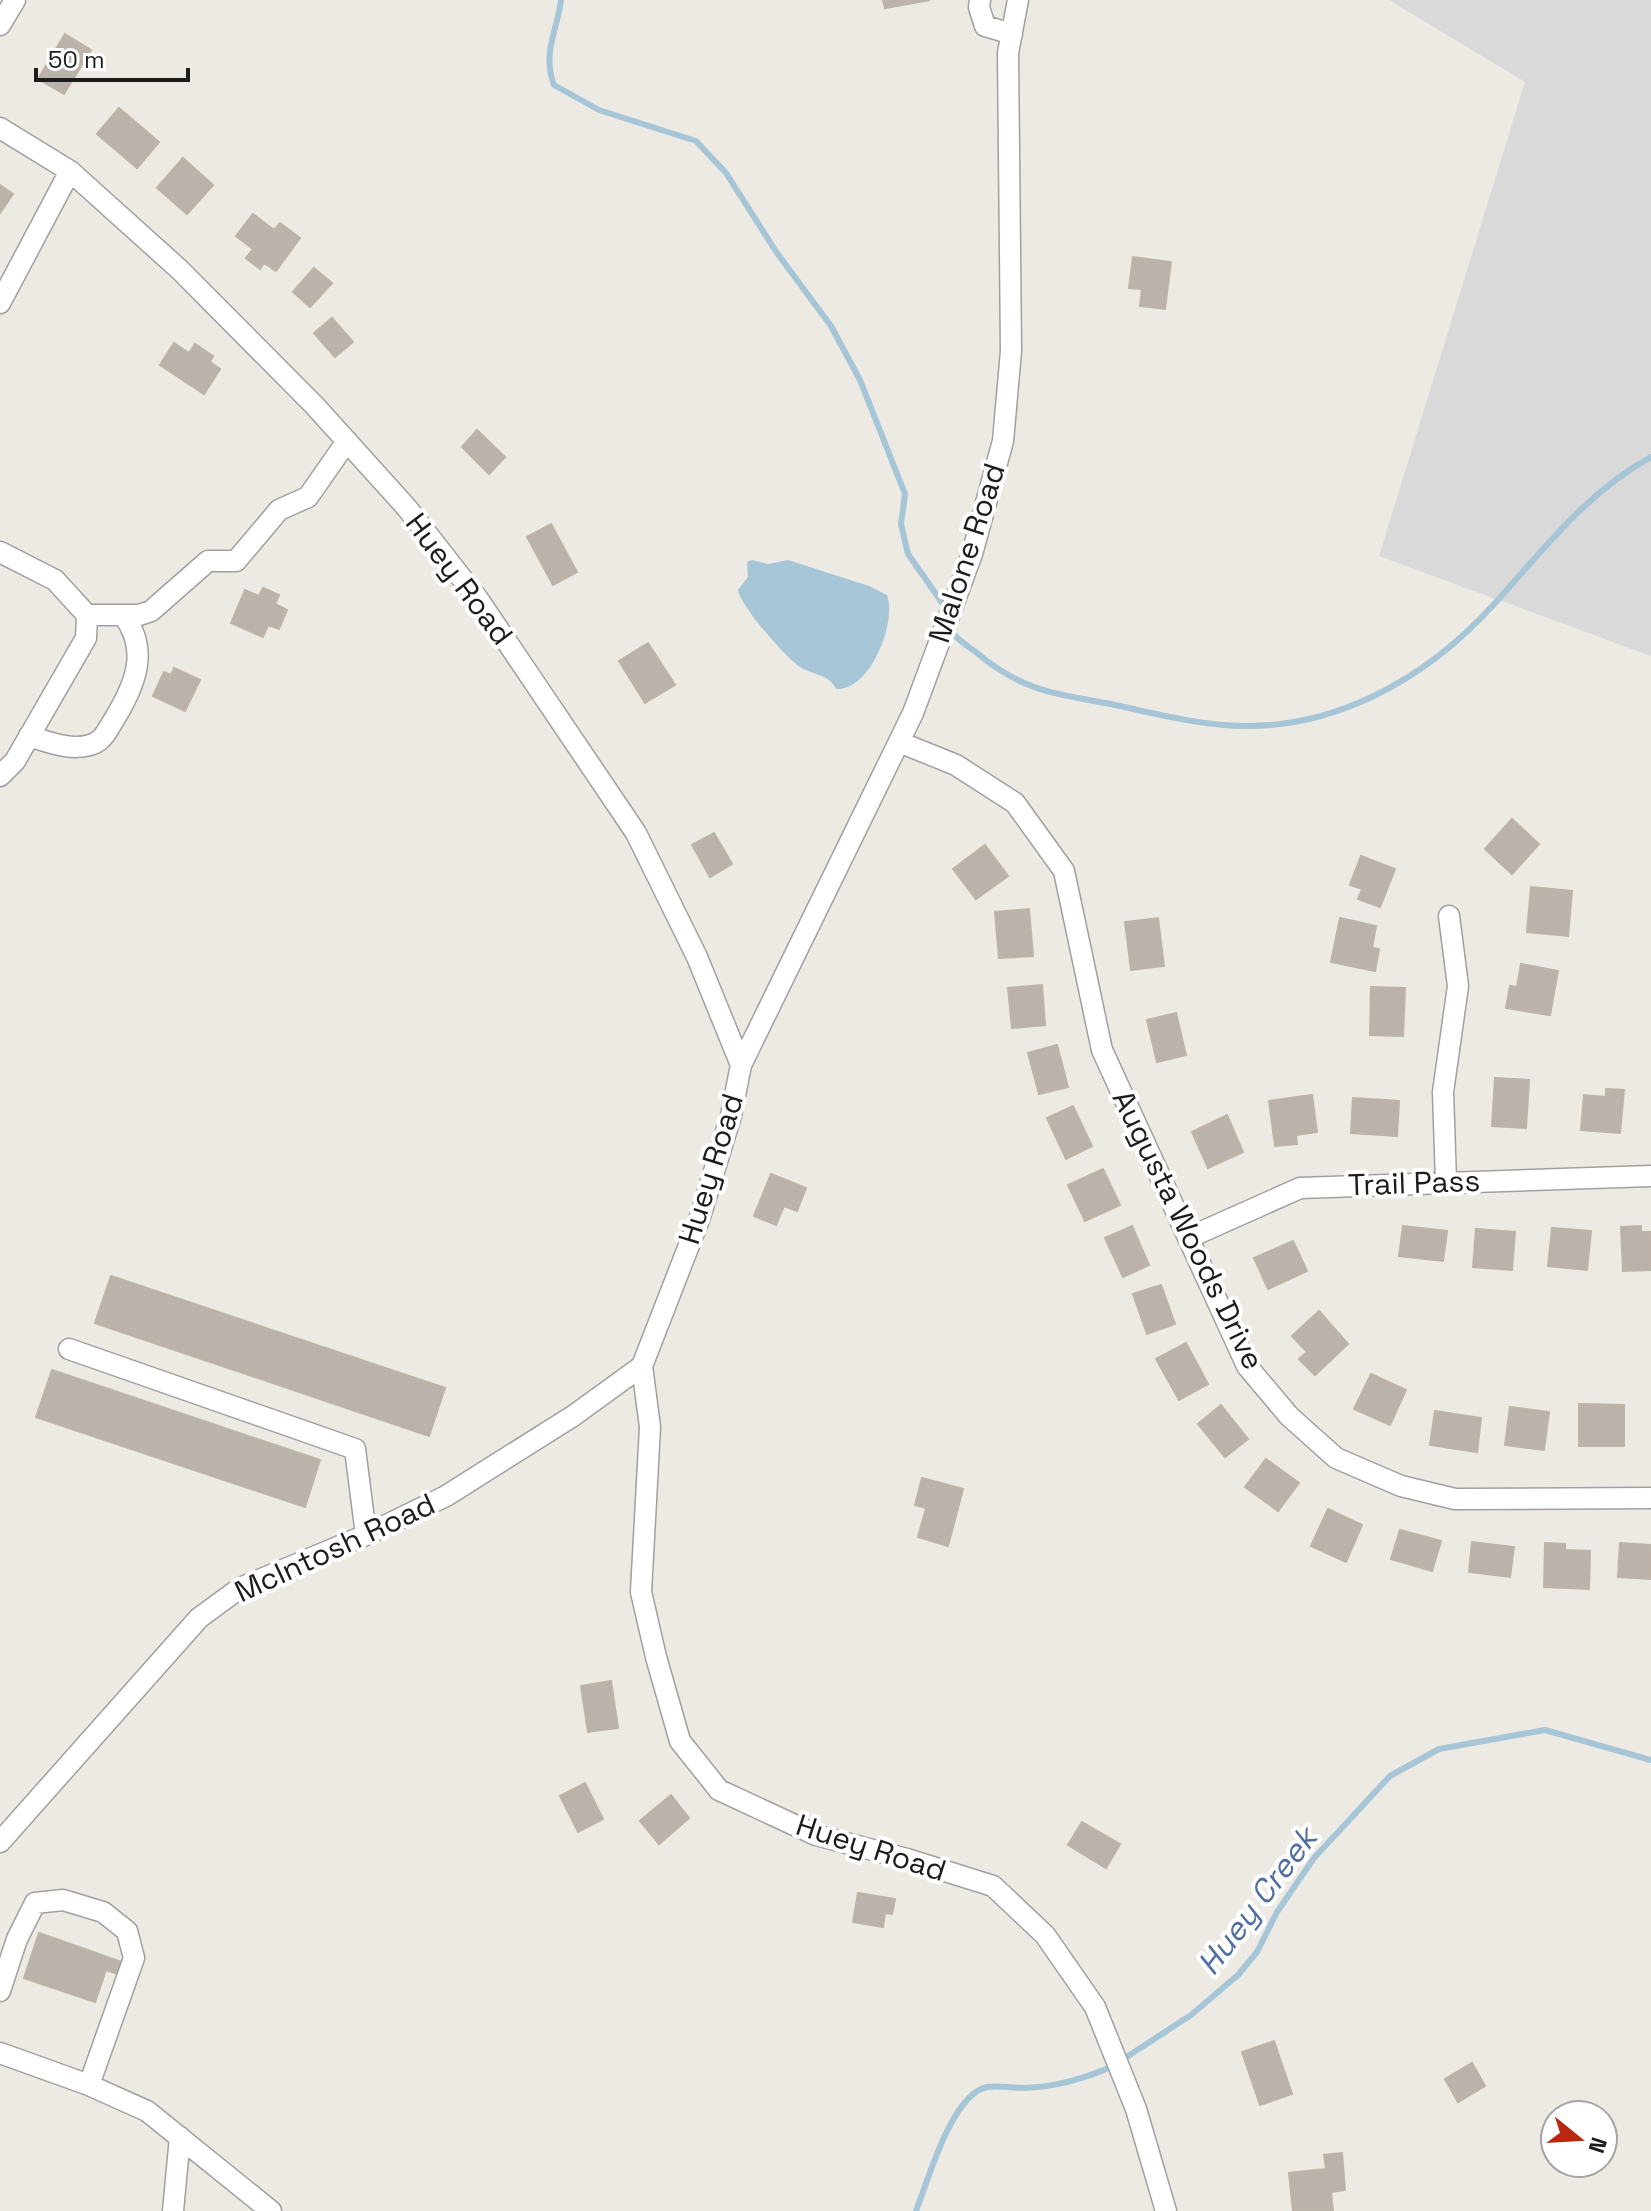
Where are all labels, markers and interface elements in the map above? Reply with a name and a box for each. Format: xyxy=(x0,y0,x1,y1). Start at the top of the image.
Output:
scale bar xyxy=(36,32,188,82)
text: 50 m xyxy=(48,44,105,75)
street label: Malone Road xyxy=(919,458,1014,648)
street label: Huey Road xyxy=(397,505,522,653)
street label: Augusta Woods Drive xyxy=(1104,1084,1273,1376)
street label: Huey Road xyxy=(669,1089,752,1249)
street label: Trail Pass xyxy=(1347,1161,1481,1204)
street label: McIntosh Road xyxy=(228,1484,441,1611)
street label: Huey Road xyxy=(791,1805,951,1890)
water label: Huey Creek xyxy=(1189,1816,1328,1983)
north arrow xyxy=(1539,2099,1619,2179)
text: N xyxy=(1582,2134,1614,2157)

